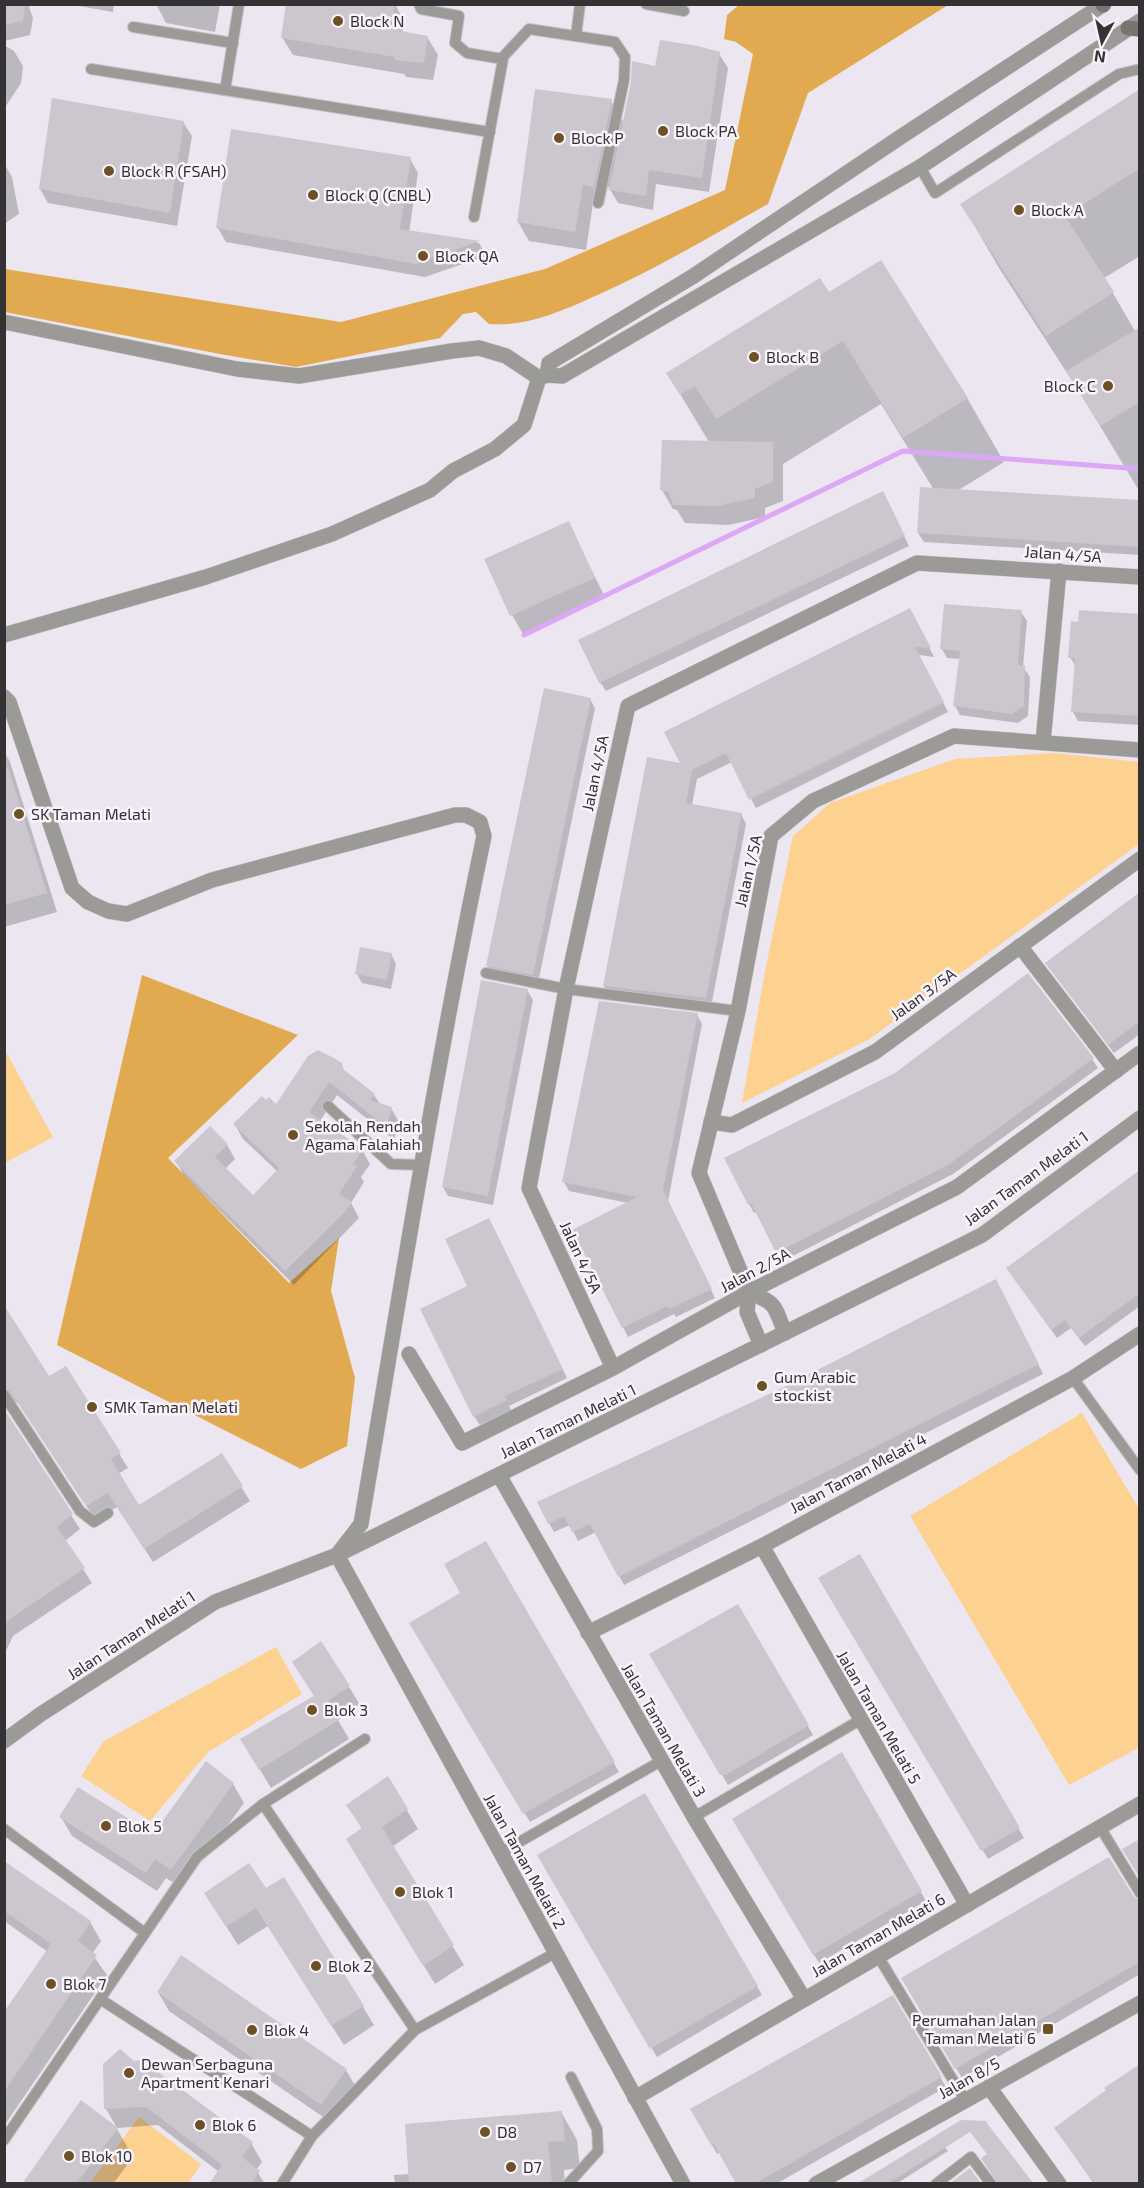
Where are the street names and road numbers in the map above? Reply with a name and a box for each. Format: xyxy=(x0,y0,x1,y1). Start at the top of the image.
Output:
street label: Jalan 4/5A xyxy=(1024,541,1102,566)
street label: Jalan 4/5A xyxy=(577,733,612,813)
street label: Jalan 1/5A xyxy=(730,833,765,909)
street label: Jalan 3/5A xyxy=(886,963,959,1024)
street label: Jalan Taman Melati 1 xyxy=(960,1126,1091,1229)
street label: Jalan 4/5A xyxy=(557,1218,606,1296)
street label: Jalan 2/5A xyxy=(717,1243,793,1296)
street label: Jalan Taman Melati 1 xyxy=(497,1379,639,1462)
street label: Jalan Taman Melati 4 xyxy=(786,1428,930,1517)
street label: Jalan Taman Melati 1 xyxy=(63,1586,198,1683)
street label: Jalan Taman Melati 5 xyxy=(833,1647,925,1787)
street label: Jalan Taman Melati 3 xyxy=(618,1660,710,1800)
street label: Jalan Taman Melati 2 xyxy=(480,1790,570,1932)
street label: Jalan Taman Melati 6 xyxy=(807,1888,948,1981)
street label: Jalan 8/5 xyxy=(935,2053,1003,2102)

